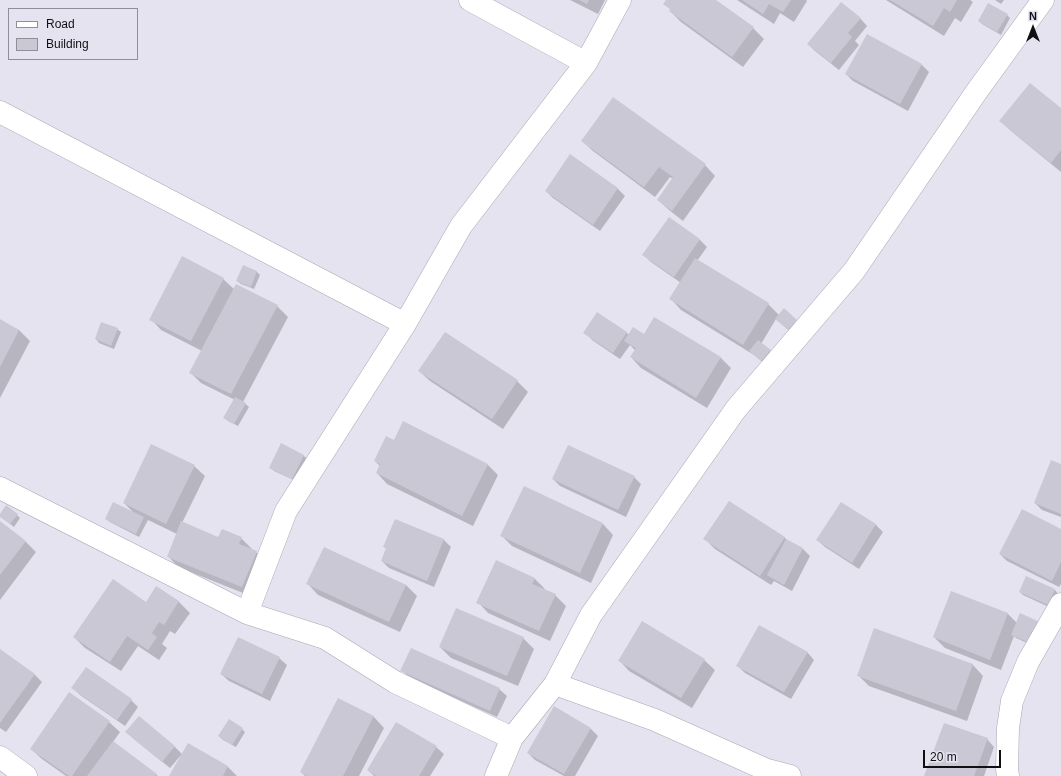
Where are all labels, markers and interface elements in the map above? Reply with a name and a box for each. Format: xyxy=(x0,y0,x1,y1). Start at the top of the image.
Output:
legend xyxy=(8,8,138,60)
north arrow xyxy=(1013,8,1053,48)
text: N xyxy=(1029,10,1037,22)
text: Road xyxy=(46,17,75,31)
text: Building xyxy=(46,37,89,51)
scale bar xyxy=(925,742,1003,768)
text: 20 m xyxy=(930,750,957,764)

